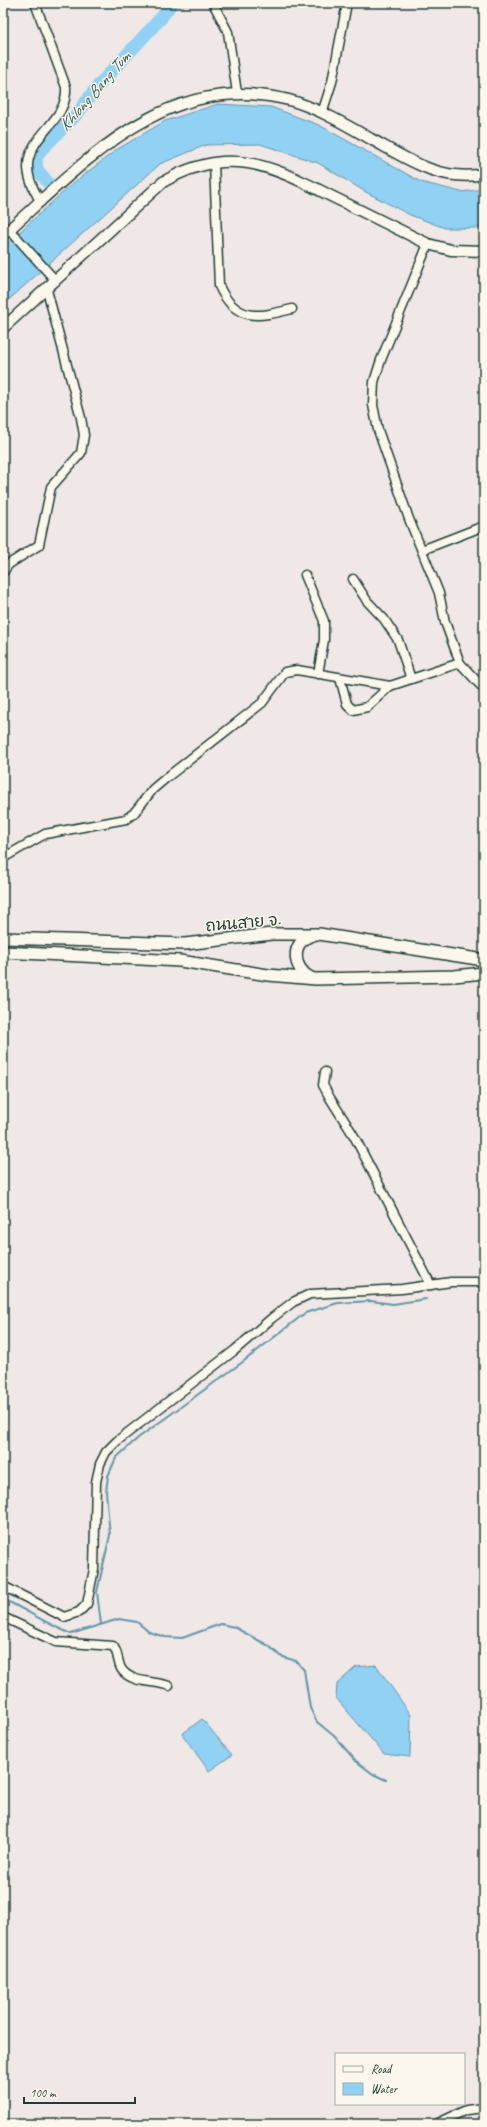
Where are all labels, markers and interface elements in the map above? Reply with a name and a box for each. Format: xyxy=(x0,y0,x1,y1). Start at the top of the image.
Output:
water label: Khlong Bang Tum xyxy=(54,46,136,136)
street label: ถนนสาย จ. xyxy=(205,910,282,936)
legend xyxy=(335,2053,465,2105)
text: Road xyxy=(371,2061,393,2077)
scale bar xyxy=(24,2079,135,2105)
text: Water xyxy=(371,2081,399,2097)
text: 100 m xyxy=(30,2085,57,2101)

